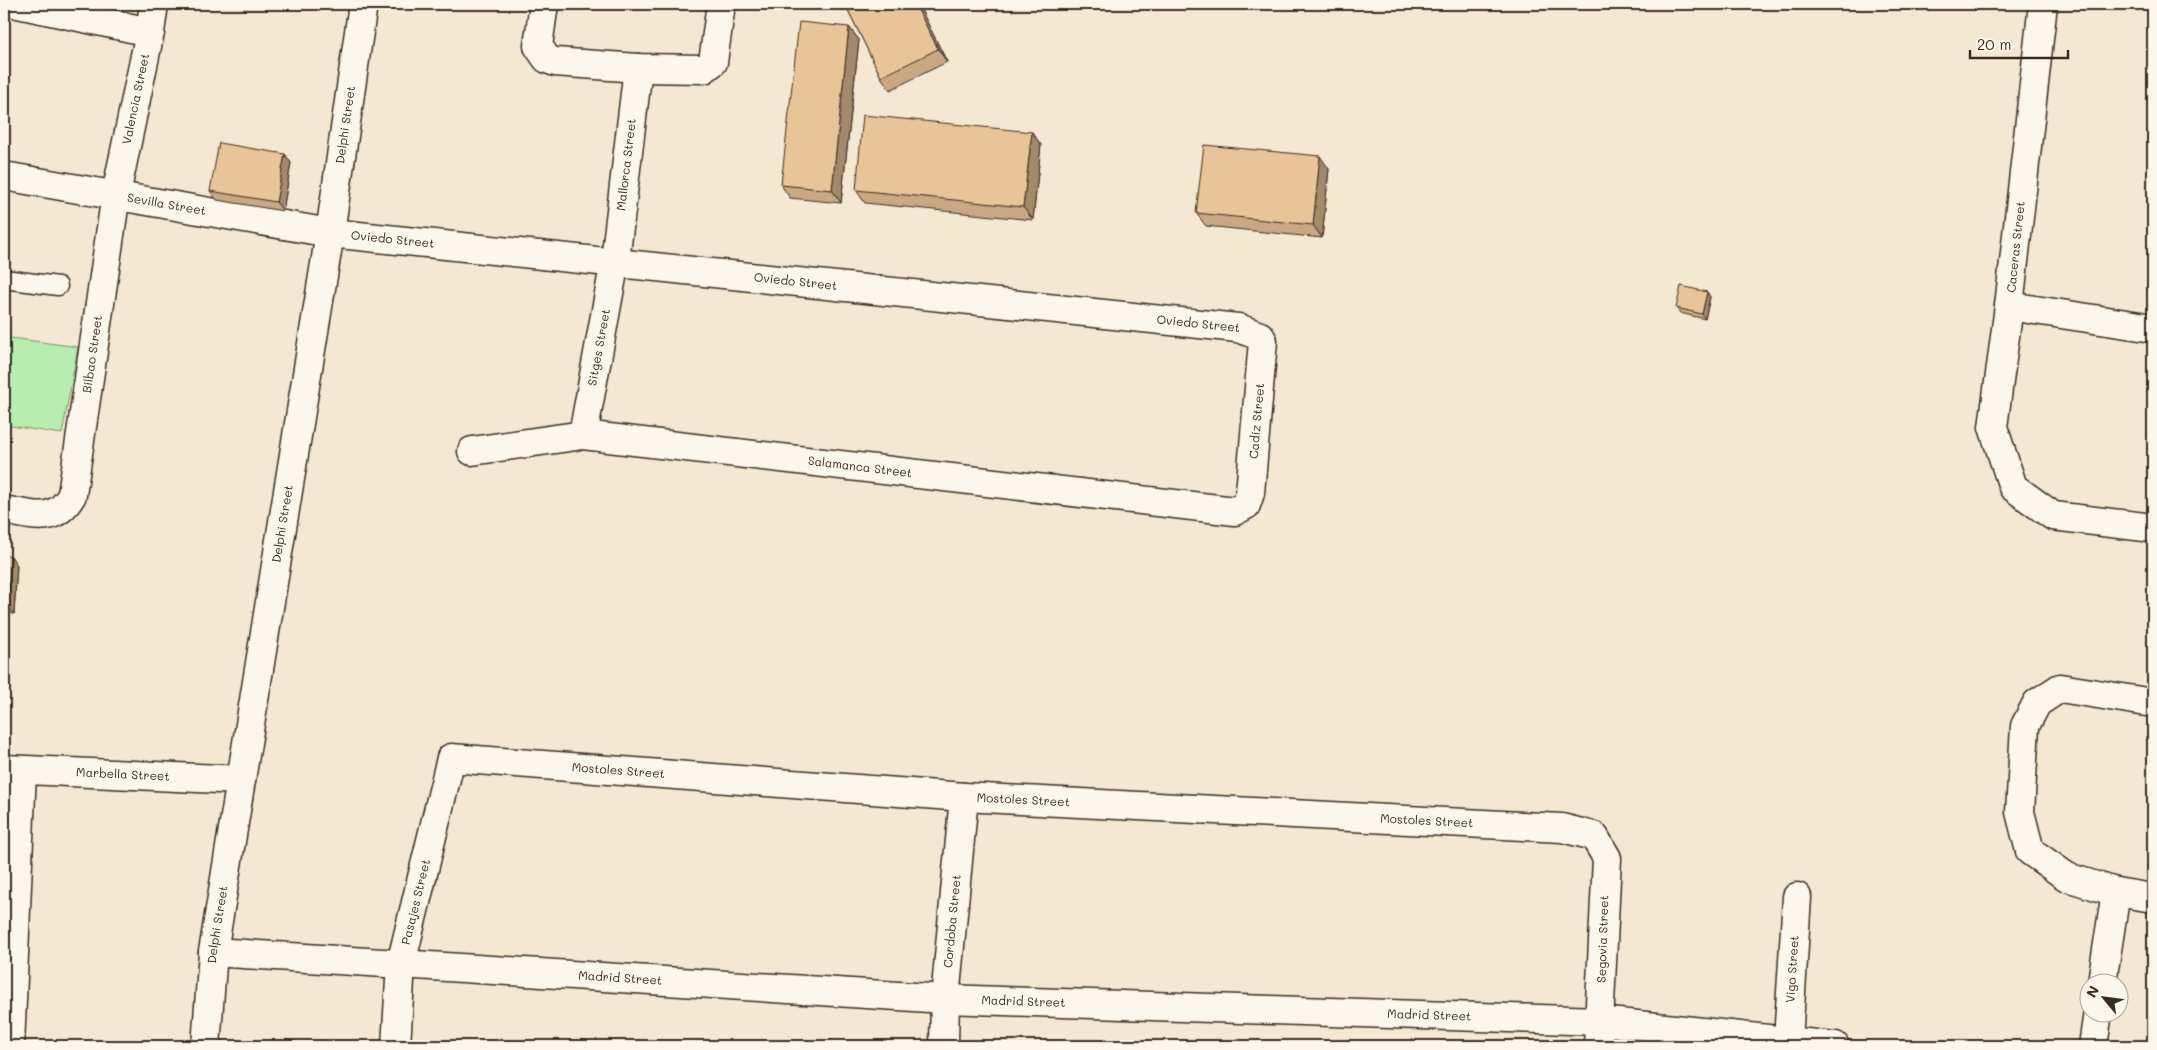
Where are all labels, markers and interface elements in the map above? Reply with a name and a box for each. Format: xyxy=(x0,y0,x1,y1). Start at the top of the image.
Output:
scale bar xyxy=(1970,28,2067,60)
text: 20 m xyxy=(1977,34,2011,54)
street label: Valencia Street xyxy=(118,52,152,146)
street label: Delphi Street xyxy=(331,85,358,165)
street label: Mallorca Street xyxy=(612,117,639,212)
street label: Sevilla Street xyxy=(126,189,207,218)
street label: Caceras Street xyxy=(2002,200,2028,293)
street label: Oviedo Street xyxy=(350,226,435,251)
street label: Oviedo Street xyxy=(753,268,838,293)
street label: Sitges Street xyxy=(583,307,613,387)
street label: Oviedo Street xyxy=(1156,311,1241,335)
street label: Bilbao Street xyxy=(78,314,105,394)
street label: Cadiz Street xyxy=(1245,382,1267,459)
street label: Salamanca Street xyxy=(807,452,913,480)
street label: Delphi Street xyxy=(267,484,296,564)
street label: Mostoles Street xyxy=(571,758,666,781)
street label: Marbella Street xyxy=(76,763,170,784)
street label: Mostoles Street xyxy=(976,789,1070,809)
street label: Mostoles Street xyxy=(1380,810,1474,830)
street label: Pasajes Street xyxy=(397,857,433,946)
street label: Cordoba Street xyxy=(939,874,964,969)
street label: Delphi Street xyxy=(203,884,231,964)
street label: Segovia Street xyxy=(1592,895,1612,983)
street label: Vigo Street xyxy=(1781,935,1802,1003)
street label: Madrid Street xyxy=(578,966,663,988)
north arrow xyxy=(2080,972,2130,1022)
text: N xyxy=(2081,982,2103,1001)
street label: Madrid Street xyxy=(981,991,1066,1010)
street label: Madrid Street xyxy=(1387,1005,1472,1024)

